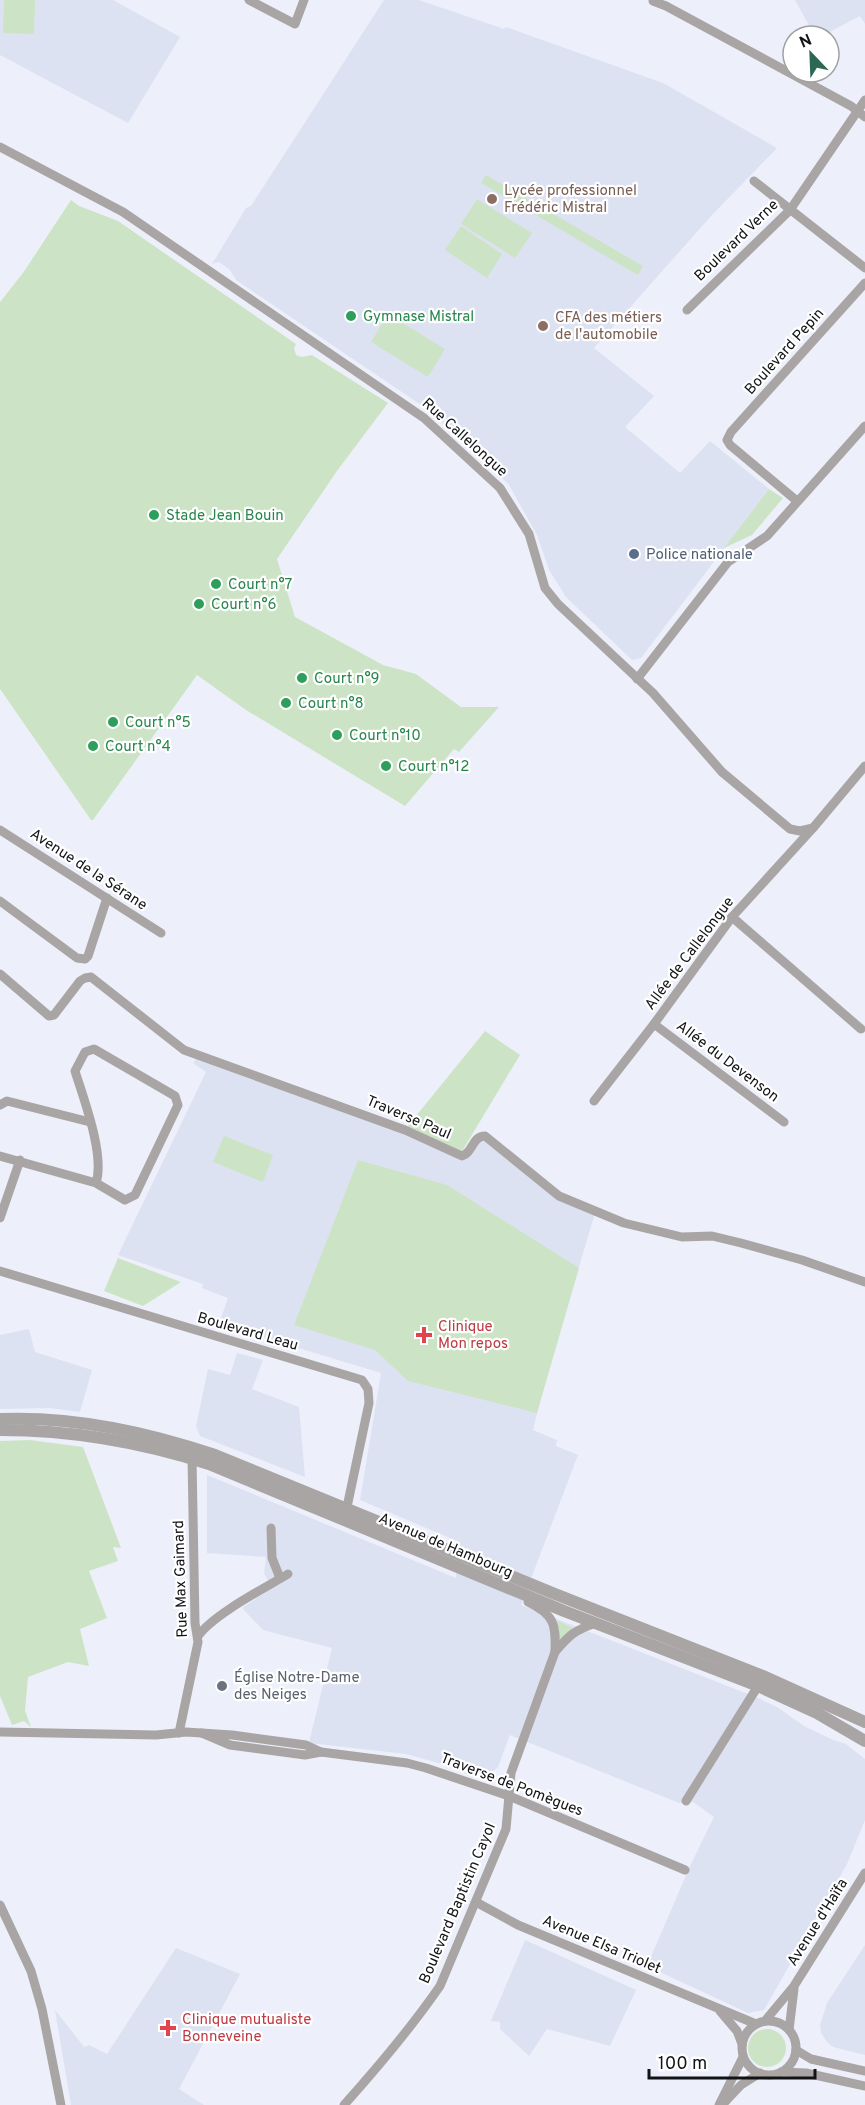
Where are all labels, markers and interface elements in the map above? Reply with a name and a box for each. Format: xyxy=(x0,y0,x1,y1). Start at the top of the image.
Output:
north arrow xyxy=(781,24,841,84)
text: N xyxy=(797,31,815,53)
place label: Lycée professionnel Frédéric Mistral xyxy=(504,182,637,218)
marker: Lycée professionnel Frédéric Mistral xyxy=(485,192,499,206)
street label: Boulevard Verne xyxy=(691,196,783,286)
street label: Boulevard Pepin xyxy=(741,305,829,399)
place label: Gymnase Mistral xyxy=(363,308,474,327)
marker: Gymnase Mistral xyxy=(344,309,358,323)
place label: CFA des métiers de l'automobile xyxy=(555,309,662,345)
marker: CFA des métiers de l'automobile xyxy=(536,319,550,333)
street label: Rue Callelongue xyxy=(417,395,511,482)
place label: Stade Jean Bouin xyxy=(166,507,284,526)
marker: Stade Jean Bouin xyxy=(147,508,161,522)
place label: Police nationale xyxy=(646,546,753,565)
marker: Police nationale xyxy=(627,547,641,561)
place label: Court n°7 xyxy=(228,576,293,595)
marker: Court n°7 xyxy=(209,577,223,591)
place label: Court n°6 xyxy=(211,596,277,615)
marker: Court n°6 xyxy=(192,597,206,611)
place label: Court n°9 xyxy=(314,670,380,689)
marker: Court n°9 xyxy=(295,671,309,685)
place label: Court n°8 xyxy=(298,695,364,714)
marker: Court n°8 xyxy=(279,696,293,710)
place label: Court n°5 xyxy=(125,714,191,733)
marker: Court n°5 xyxy=(106,715,120,729)
place label: Court n°10 xyxy=(349,727,421,746)
marker: Court n°10 xyxy=(330,728,344,742)
place label: Court n°4 xyxy=(105,738,171,757)
marker: Court n°4 xyxy=(86,739,100,753)
place label: Court n°12 xyxy=(398,758,469,777)
marker: Court n°12 xyxy=(379,759,393,773)
street label: Avenue de la Sérane xyxy=(26,825,150,915)
street label: Allée de Callelongue xyxy=(641,893,739,1014)
street label: Allée du Devenson xyxy=(672,1017,782,1107)
street label: Traverse Paul xyxy=(363,1092,454,1145)
street label: Boulevard Leau xyxy=(195,1309,300,1356)
place label: Clinique Mon repos xyxy=(438,1318,508,1354)
marker: Clinique Mon repos xyxy=(415,1326,433,1344)
street label: Avenue de Hambourg xyxy=(375,1509,515,1583)
street label: Rue Max Gaimard xyxy=(170,1520,193,1638)
place label: Église Notre-Dame des Neiges xyxy=(234,1668,360,1705)
marker: Église Notre-Dame des Neiges xyxy=(215,1679,229,1693)
street label: Traverse de Pomègues xyxy=(437,1749,586,1821)
street label: Boulevard Baptistin Cayol xyxy=(416,1820,501,1987)
street label: Avenue d'Haïfa xyxy=(784,1875,853,1970)
street label: Avenue Elsa Triolet xyxy=(539,1912,664,1979)
place label: Clinique mutualiste Bonneveine xyxy=(182,2011,311,2047)
marker: Clinique mutualiste Bonneveine xyxy=(159,2019,177,2037)
scale bar xyxy=(649,2042,816,2080)
text: 100 m xyxy=(658,2053,707,2076)

